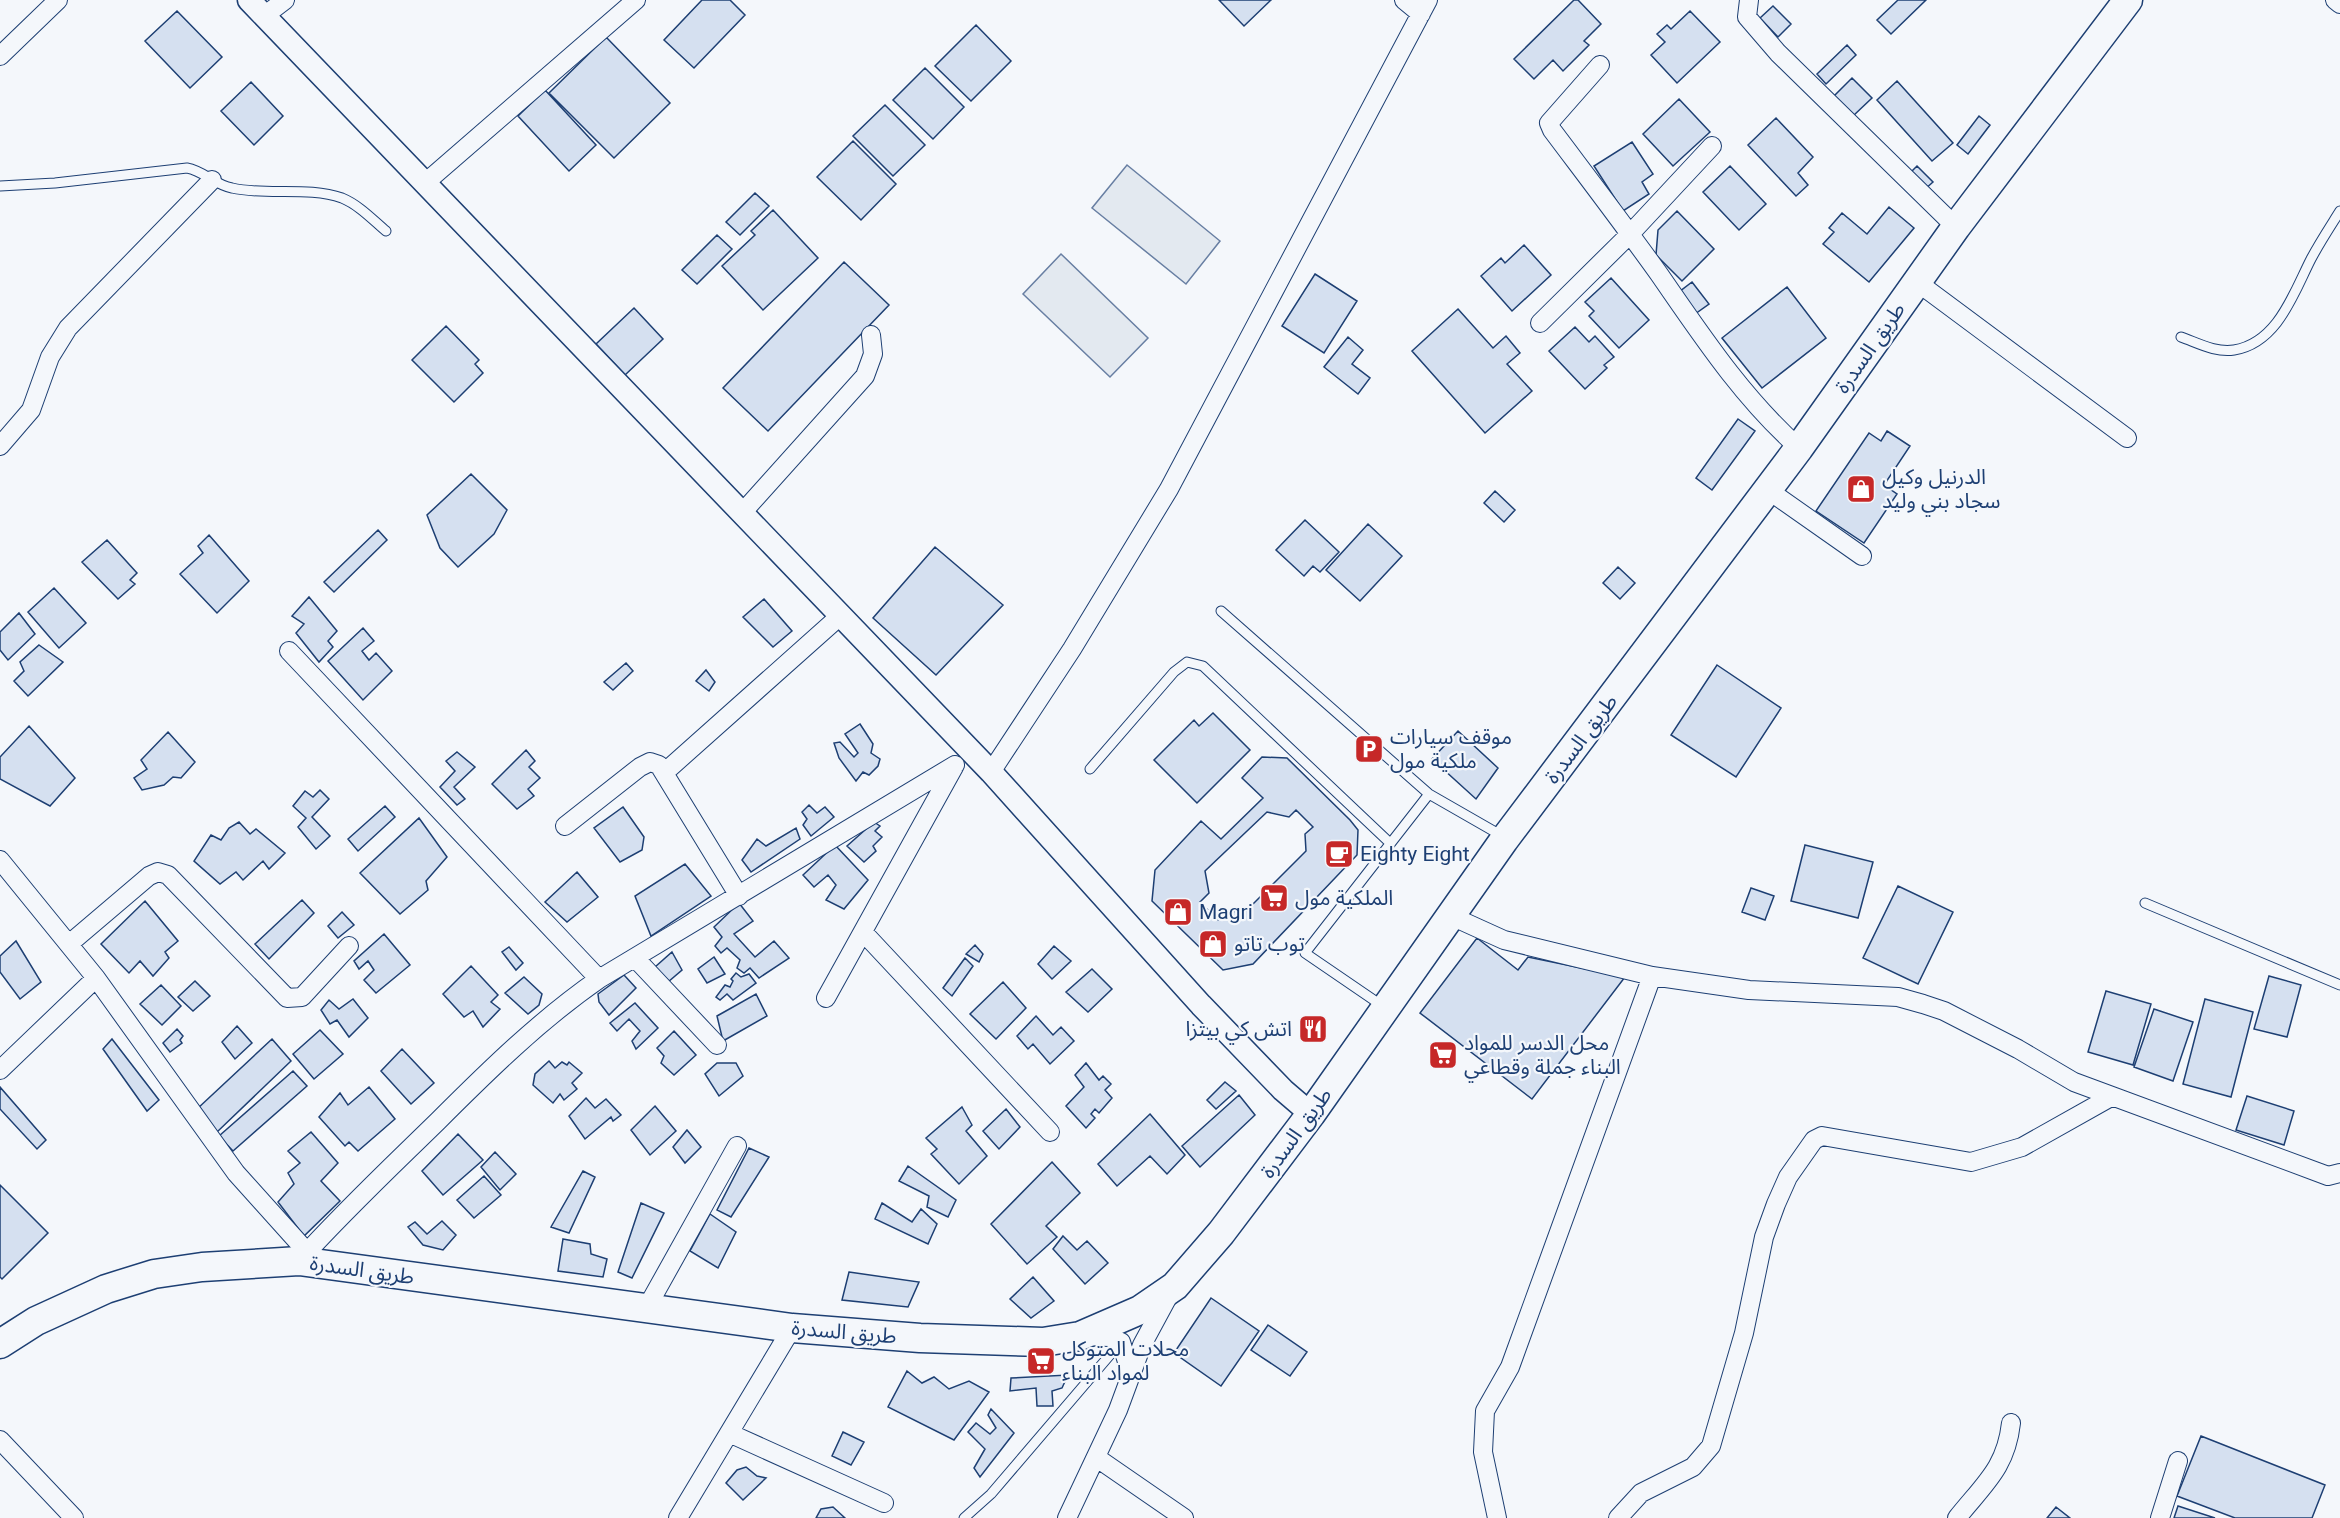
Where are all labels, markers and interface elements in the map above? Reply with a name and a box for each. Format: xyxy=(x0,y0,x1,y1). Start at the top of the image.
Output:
street label: طريق السدرة xyxy=(1830,298,1911,399)
place label: الدرنيل وكيل سجاد بني وليد xyxy=(1882,465,2001,517)
shop icon: الدرنيل وكيل سجاد بني وليد xyxy=(1845,473,1877,505)
street label: طريق السدرة xyxy=(1540,690,1623,789)
place label: موقف سيارات ملكية مول xyxy=(1390,725,1512,773)
parking icon: موقف سيارات ملكية مول xyxy=(1353,733,1385,765)
cafe icon: Eighty Eight xyxy=(1323,838,1355,870)
place label: Eighty Eight xyxy=(1360,842,1470,866)
supermarket icon: الملكية مول xyxy=(1258,882,1290,914)
place label: الملكية مول xyxy=(1295,886,1393,910)
shop icon: Magri xyxy=(1162,896,1194,928)
place label: Magri xyxy=(1199,900,1253,924)
shop icon: توب تاتو xyxy=(1197,928,1229,960)
place label: توب تاتو xyxy=(1234,932,1305,956)
restaurant icon: اتش كي بيتزا xyxy=(1297,1013,1329,1045)
place label: اتش كي بيتزا xyxy=(1185,1017,1292,1045)
place label: محل الدسر للمواد البناء جملة وقطاعي xyxy=(1464,1031,1621,1083)
supermarket icon: محل الدسر للمواد البناء جملة وقطاعي xyxy=(1427,1039,1459,1071)
street label: طريق السدرة xyxy=(1255,1083,1337,1183)
street label: طريق السدرة xyxy=(308,1251,416,1290)
street label: طريق السدرة xyxy=(790,1315,897,1350)
place label: محلات المتوكل لمواد البناء xyxy=(1062,1337,1189,1385)
supermarket icon: محلات المتوكل لمواد البناء xyxy=(1025,1345,1057,1377)

